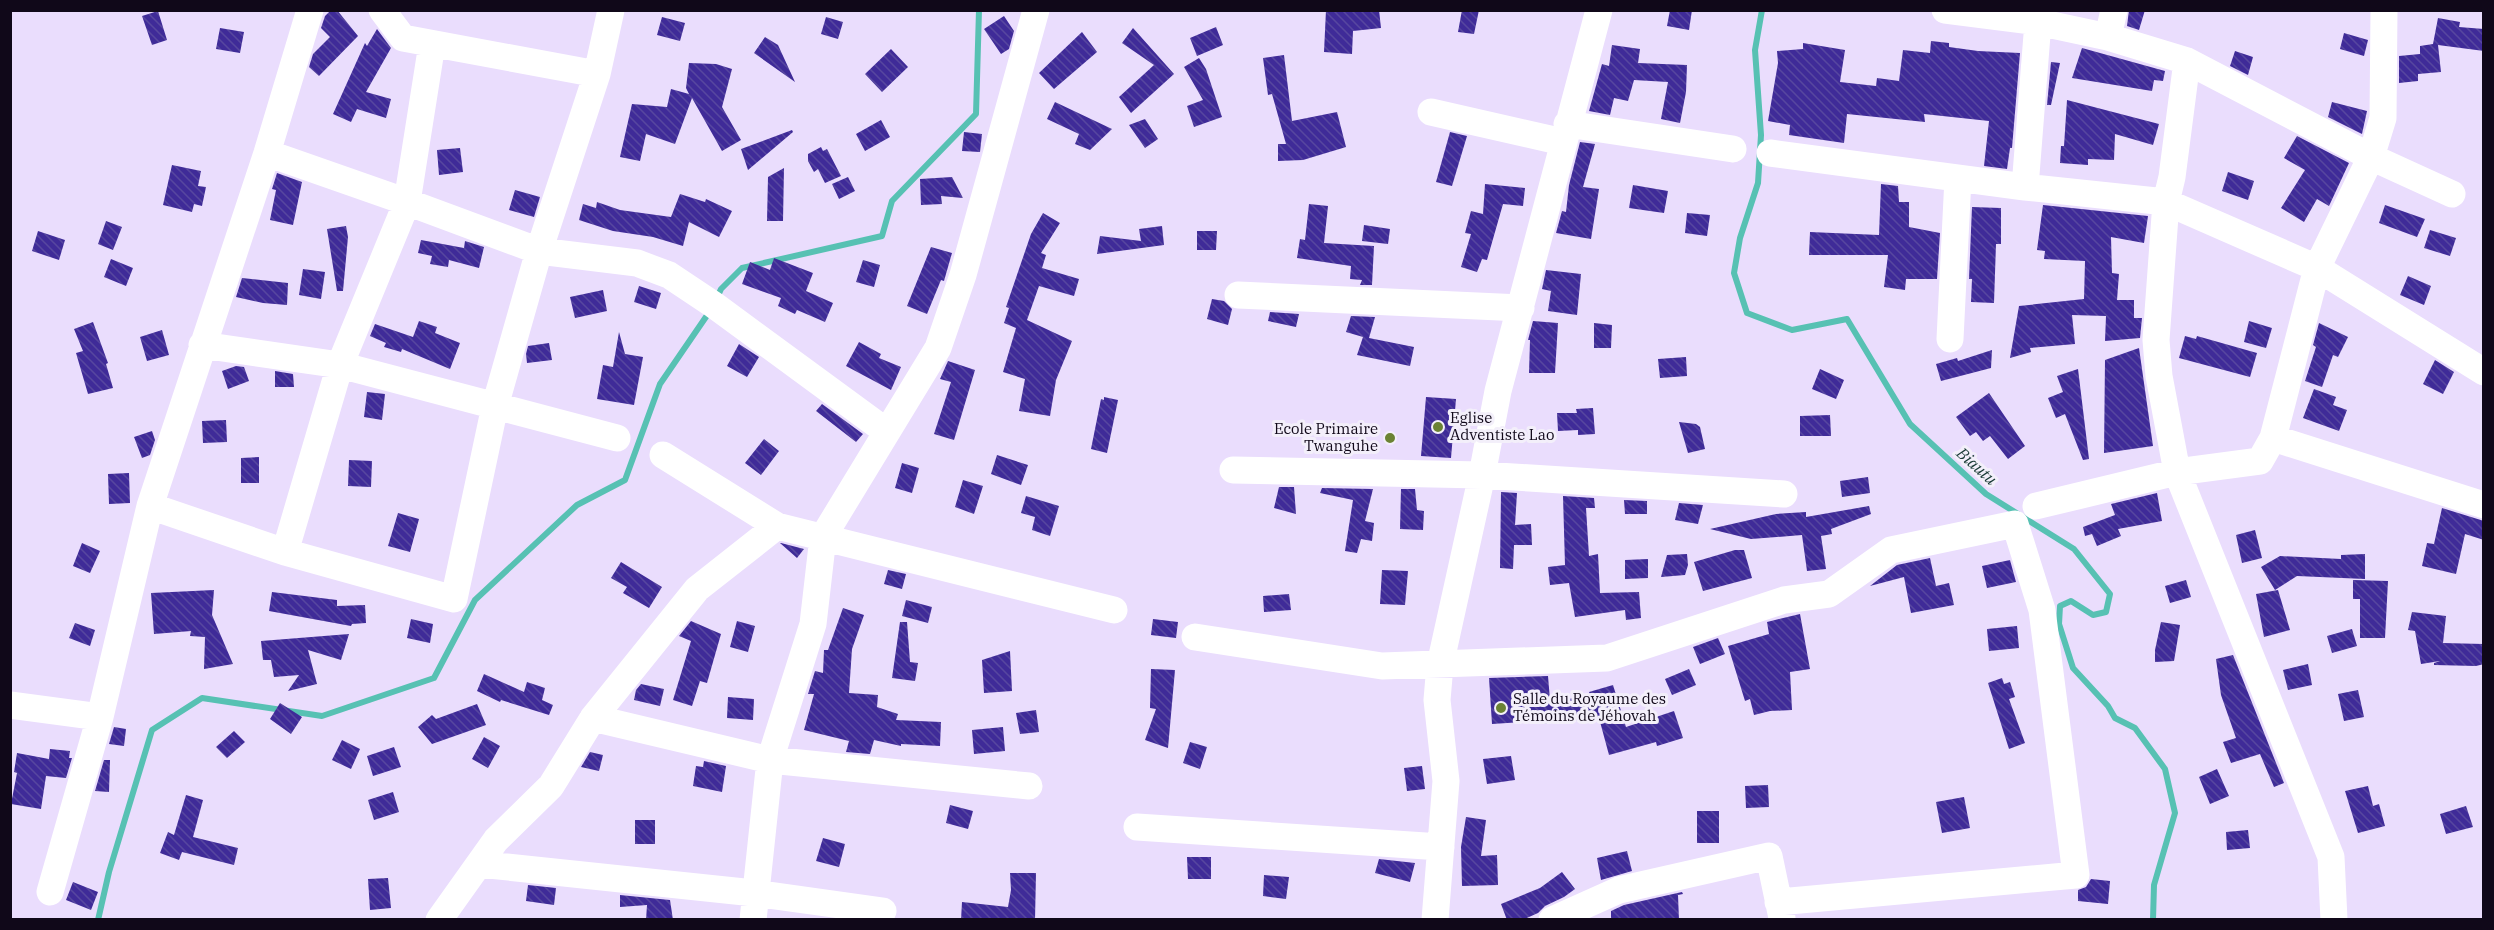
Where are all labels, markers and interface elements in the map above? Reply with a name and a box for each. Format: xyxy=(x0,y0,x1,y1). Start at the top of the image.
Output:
place label: Eglise Adventiste Lao xyxy=(1450,408,1554,444)
place label: Ecole Primaire Twanguhe xyxy=(1274,419,1378,455)
marker: Eglise Adventiste Lao xyxy=(1431,420,1445,434)
marker: Ecole Primaire Twanguhe xyxy=(1383,431,1397,445)
water label: Biautu xyxy=(1952,442,2001,489)
place label: Salle du Royaume des Témoins de Jéhovah xyxy=(1513,689,1666,725)
marker: Salle du Royaume des Témoins de Jéhovah xyxy=(1494,701,1508,715)

